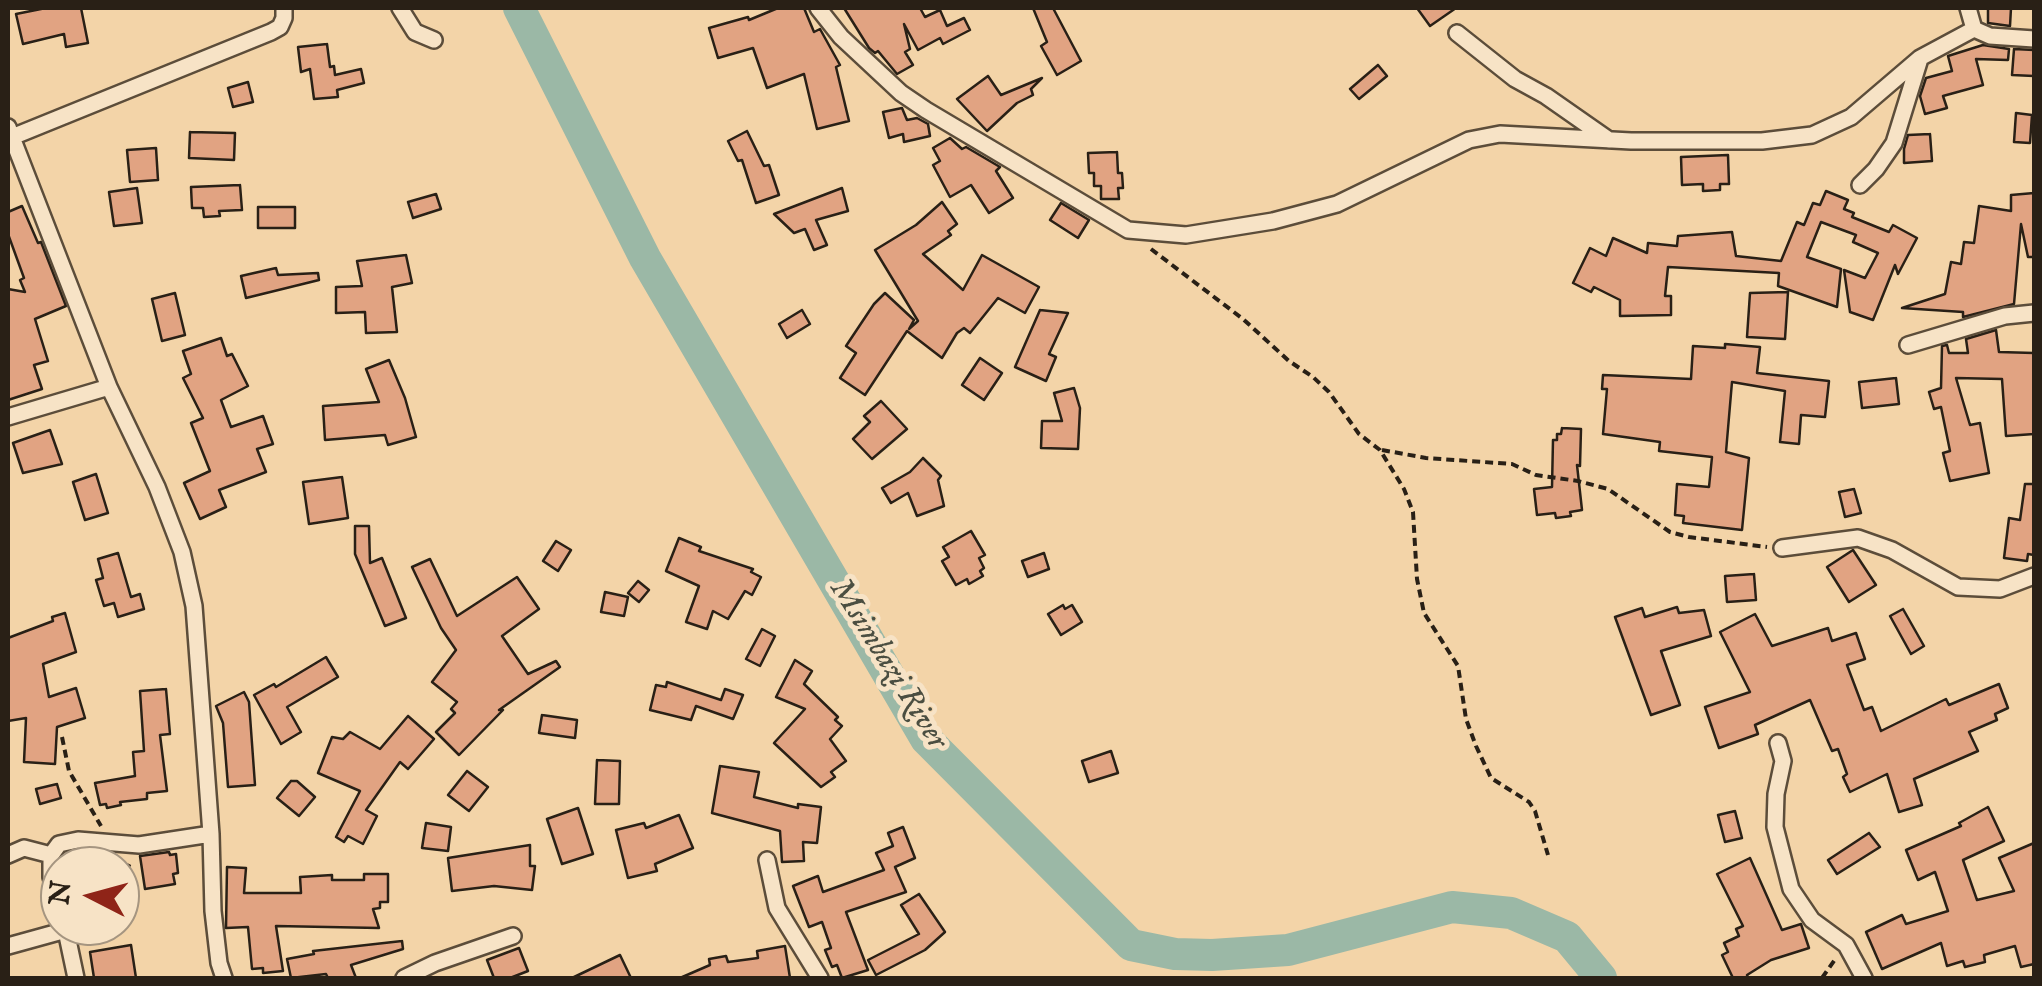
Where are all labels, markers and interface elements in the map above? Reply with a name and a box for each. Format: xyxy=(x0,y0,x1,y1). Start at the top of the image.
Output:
water label: Msimbazi River xyxy=(819,573,955,757)
north arrow xyxy=(40,846,140,946)
text: N xyxy=(43,879,80,907)

